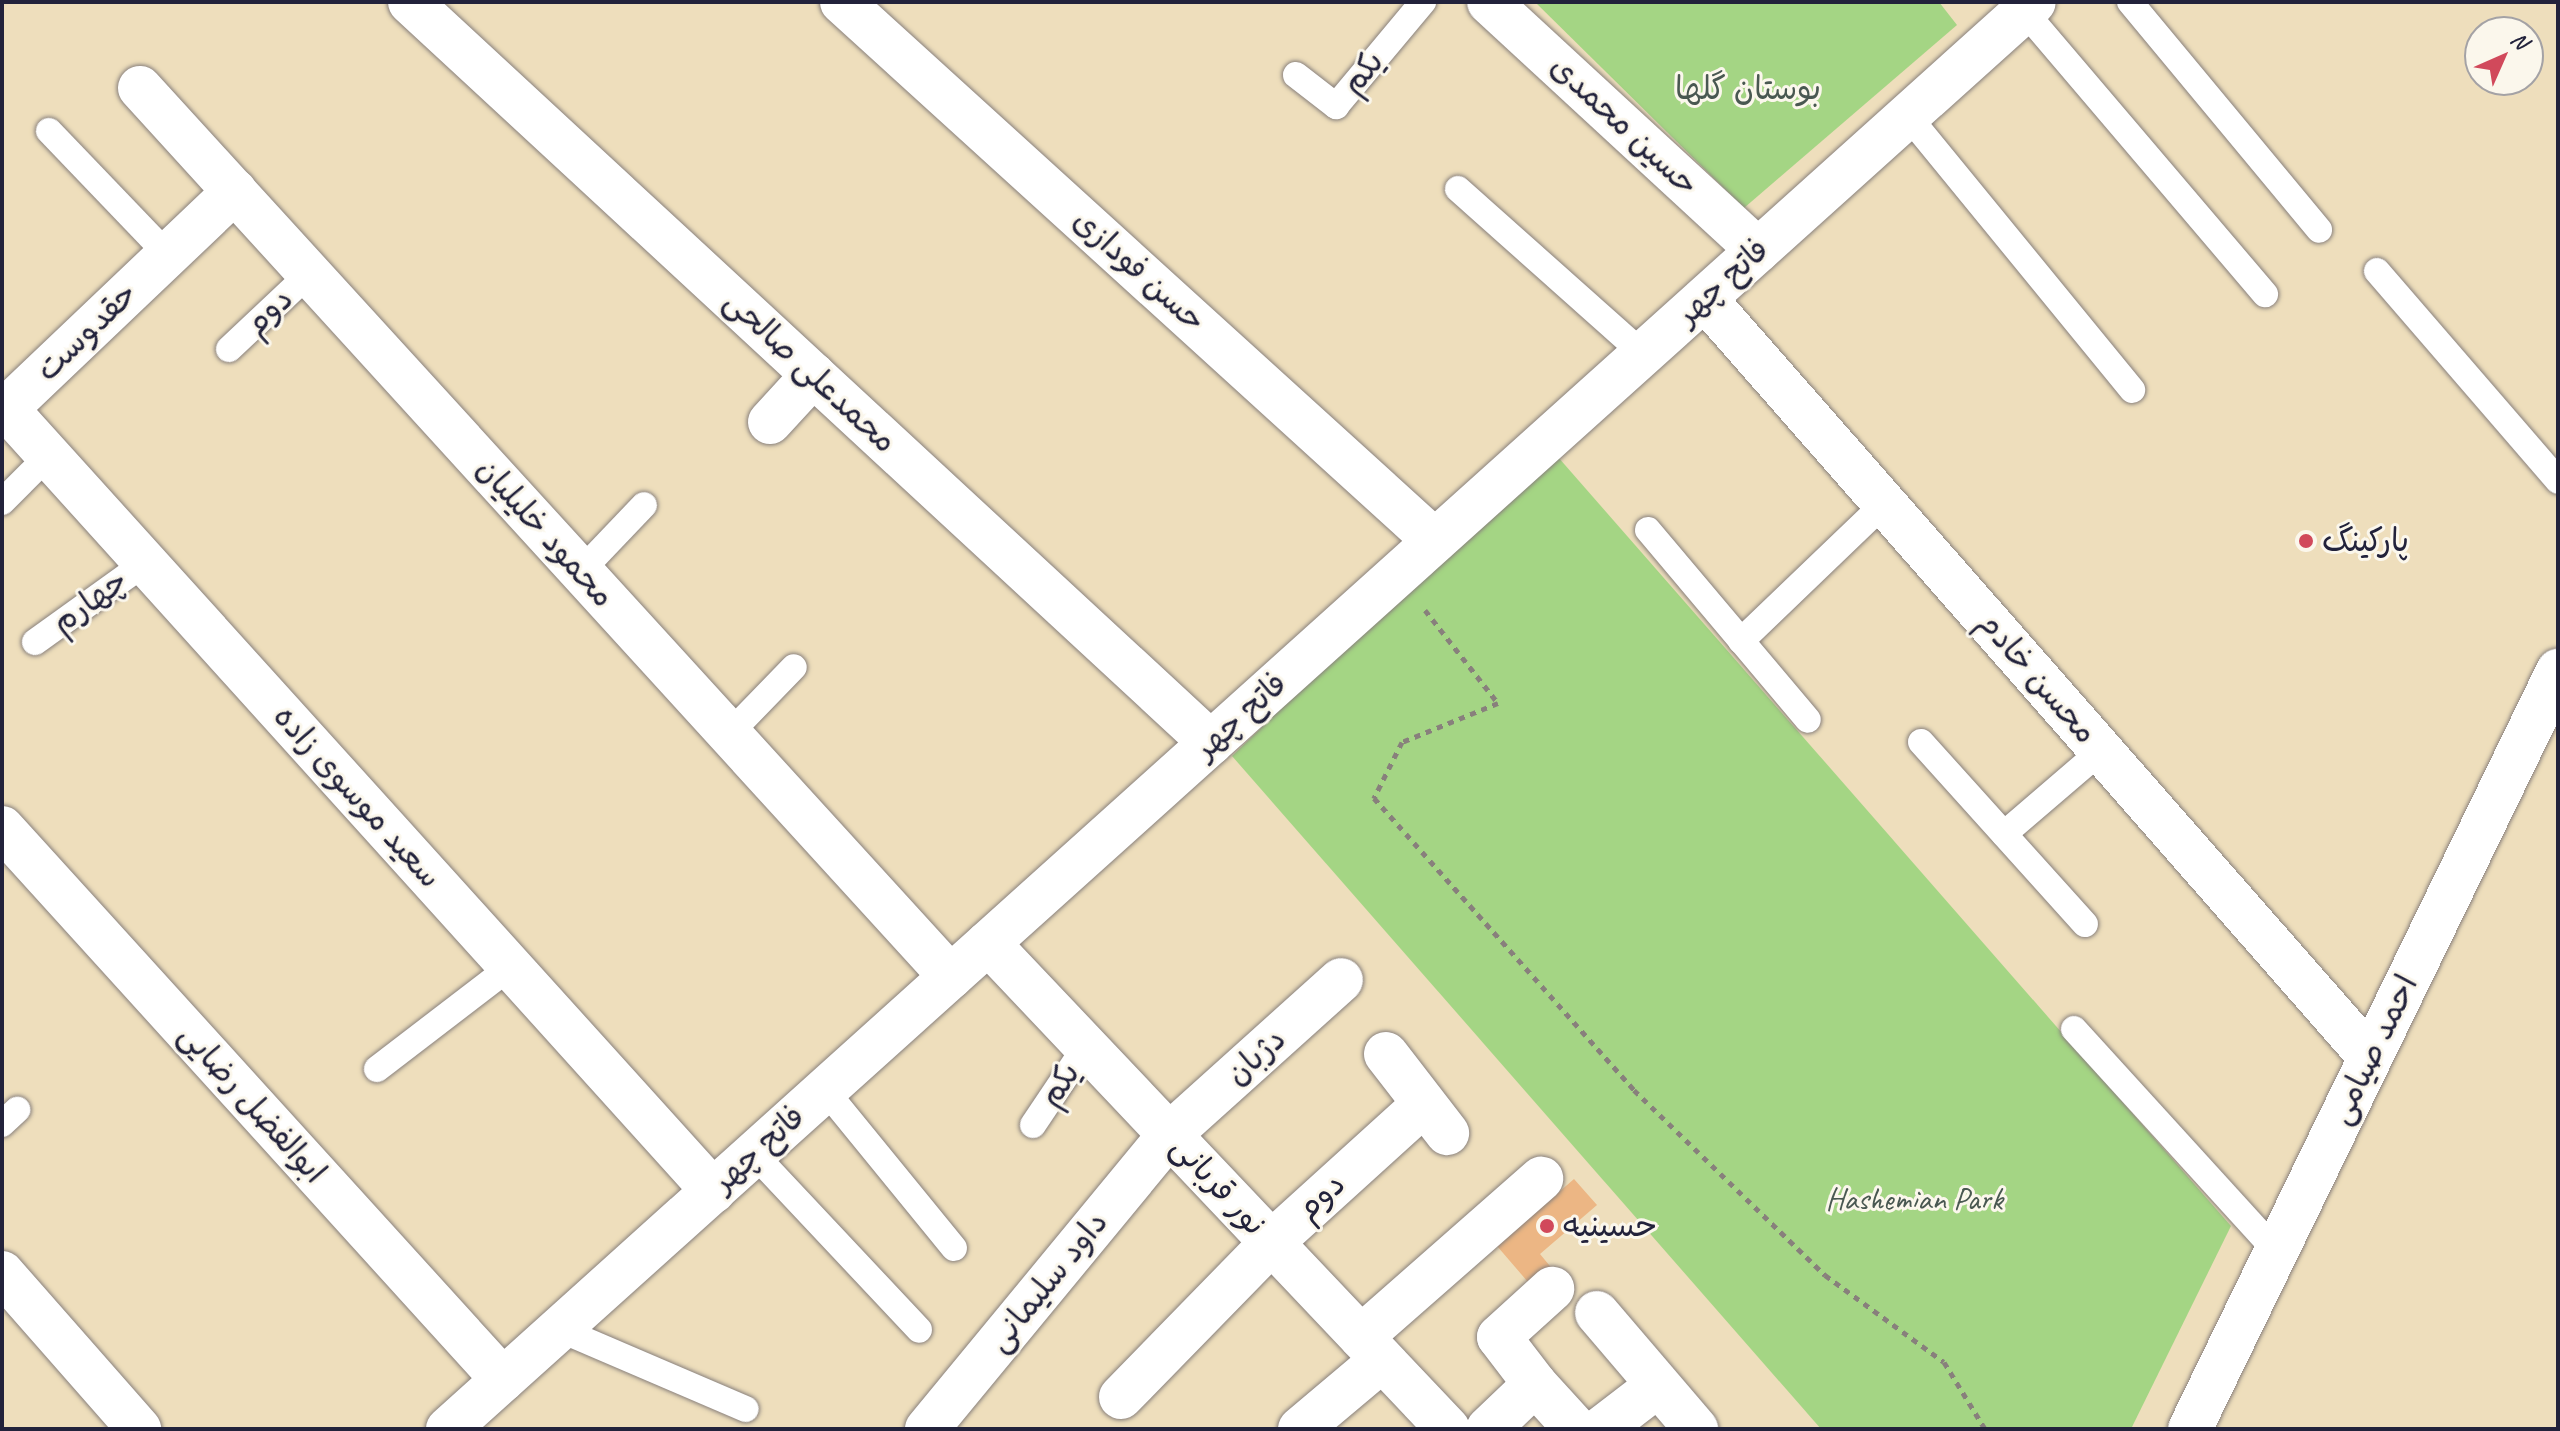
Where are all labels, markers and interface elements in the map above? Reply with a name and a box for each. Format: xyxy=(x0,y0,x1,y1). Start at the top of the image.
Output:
north arrow xyxy=(2464,16,2544,96)
text: N xyxy=(2505,26,2534,55)
street label: یکم xyxy=(1334,43,1392,103)
street label: حسین محمدی xyxy=(1542,48,1706,204)
park label: بوستان گلها xyxy=(1675,70,1821,108)
street label: حسن فودازی xyxy=(1065,202,1213,340)
street label: فاتح چهر xyxy=(1669,231,1777,333)
street label: حقدوست xyxy=(29,275,145,389)
street label: دوم xyxy=(237,280,301,344)
street label: محمدعلی صالحی xyxy=(716,282,904,462)
street label: محمود خلیلیان xyxy=(468,450,622,616)
place label: پارکینگ xyxy=(2322,522,2409,560)
marker: پارکینگ xyxy=(2297,532,2315,550)
street label: چهارم xyxy=(45,562,135,642)
street label: محسن خادم xyxy=(1969,604,2105,752)
street label: فاتح چهر xyxy=(1187,665,1295,767)
street label: سعید موسوی زاده xyxy=(265,698,449,896)
street label: احمد صیامی xyxy=(2321,969,2427,1131)
street label: ابوالفضل رضایی xyxy=(170,1016,334,1192)
street label: دژبان xyxy=(1218,1020,1294,1094)
street label: یکم xyxy=(1031,1055,1089,1115)
street label: فاتح چهر xyxy=(705,1098,813,1200)
street label: نور قربانی xyxy=(1162,1128,1274,1244)
street label: دوم xyxy=(1289,1165,1353,1229)
park label: Hashemian Park xyxy=(1825,1180,2003,1218)
street label: داود سلیمانی xyxy=(980,1204,1116,1360)
place label: حسینیه xyxy=(1563,1207,1657,1245)
marker: حسینیه xyxy=(1538,1217,1556,1235)

